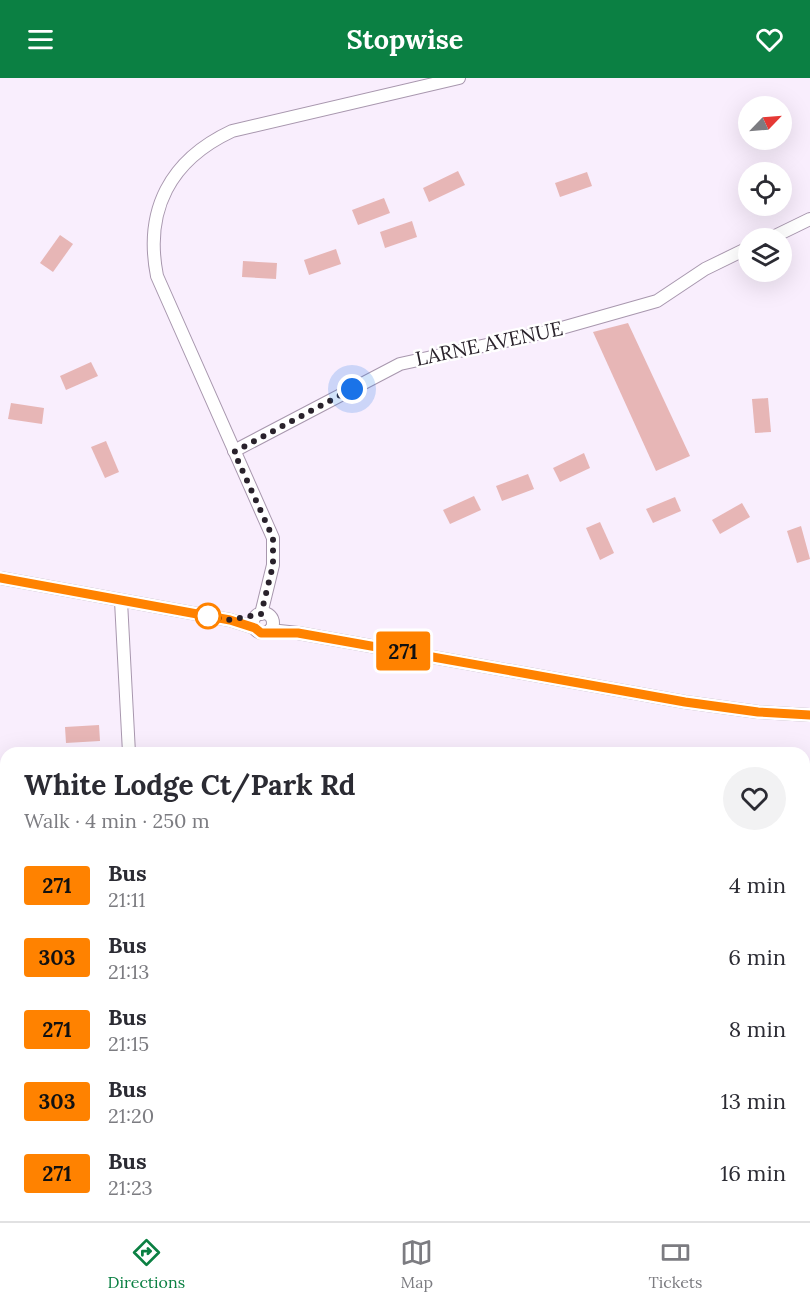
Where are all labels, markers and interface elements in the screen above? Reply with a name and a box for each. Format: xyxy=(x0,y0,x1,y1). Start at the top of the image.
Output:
text: Stopwise xyxy=(347,22,463,56)
icon: menu xyxy=(24,23,57,56)
icon: heart xyxy=(753,23,786,56)
north arrow xyxy=(738,96,792,150)
map controls xyxy=(738,96,792,282)
button: locate xyxy=(738,162,792,216)
button: layers xyxy=(738,228,792,282)
street label: LARNE AVENUE xyxy=(413,315,565,371)
your location xyxy=(337,374,367,404)
unlabelled marker xyxy=(195,603,221,629)
line badge: 271 xyxy=(368,632,438,670)
text: 271 xyxy=(388,638,418,665)
text: White Lodge Ct/Park Rd xyxy=(24,767,355,803)
button: heart xyxy=(723,767,786,830)
text: Walk · 4 min · 250 m xyxy=(24,808,210,833)
text: Bus xyxy=(108,859,147,887)
text: 4 min xyxy=(729,871,786,899)
text: 271 xyxy=(42,872,72,899)
text: 21:11 xyxy=(108,887,146,912)
text: Bus xyxy=(108,931,147,959)
text: 6 min xyxy=(728,943,786,971)
text: 303 xyxy=(39,944,75,971)
text: 21:13 xyxy=(108,959,149,984)
text: Bus xyxy=(108,1003,147,1031)
text: 8 min xyxy=(729,1015,786,1043)
text: 271 xyxy=(42,1016,72,1043)
text: 21:15 xyxy=(108,1031,149,1056)
text: Bus xyxy=(108,1075,147,1103)
text: 13 min xyxy=(721,1087,786,1115)
text: 303 xyxy=(39,1088,75,1115)
text: 21:20 xyxy=(108,1103,154,1128)
text: Bus xyxy=(108,1147,147,1175)
text: 16 min xyxy=(720,1159,786,1187)
text: 271 xyxy=(42,1160,72,1187)
text: 21:23 xyxy=(108,1175,153,1200)
tab: Directions xyxy=(108,1236,185,1292)
tab: Map xyxy=(400,1236,433,1292)
tab: Tickets xyxy=(648,1236,702,1292)

